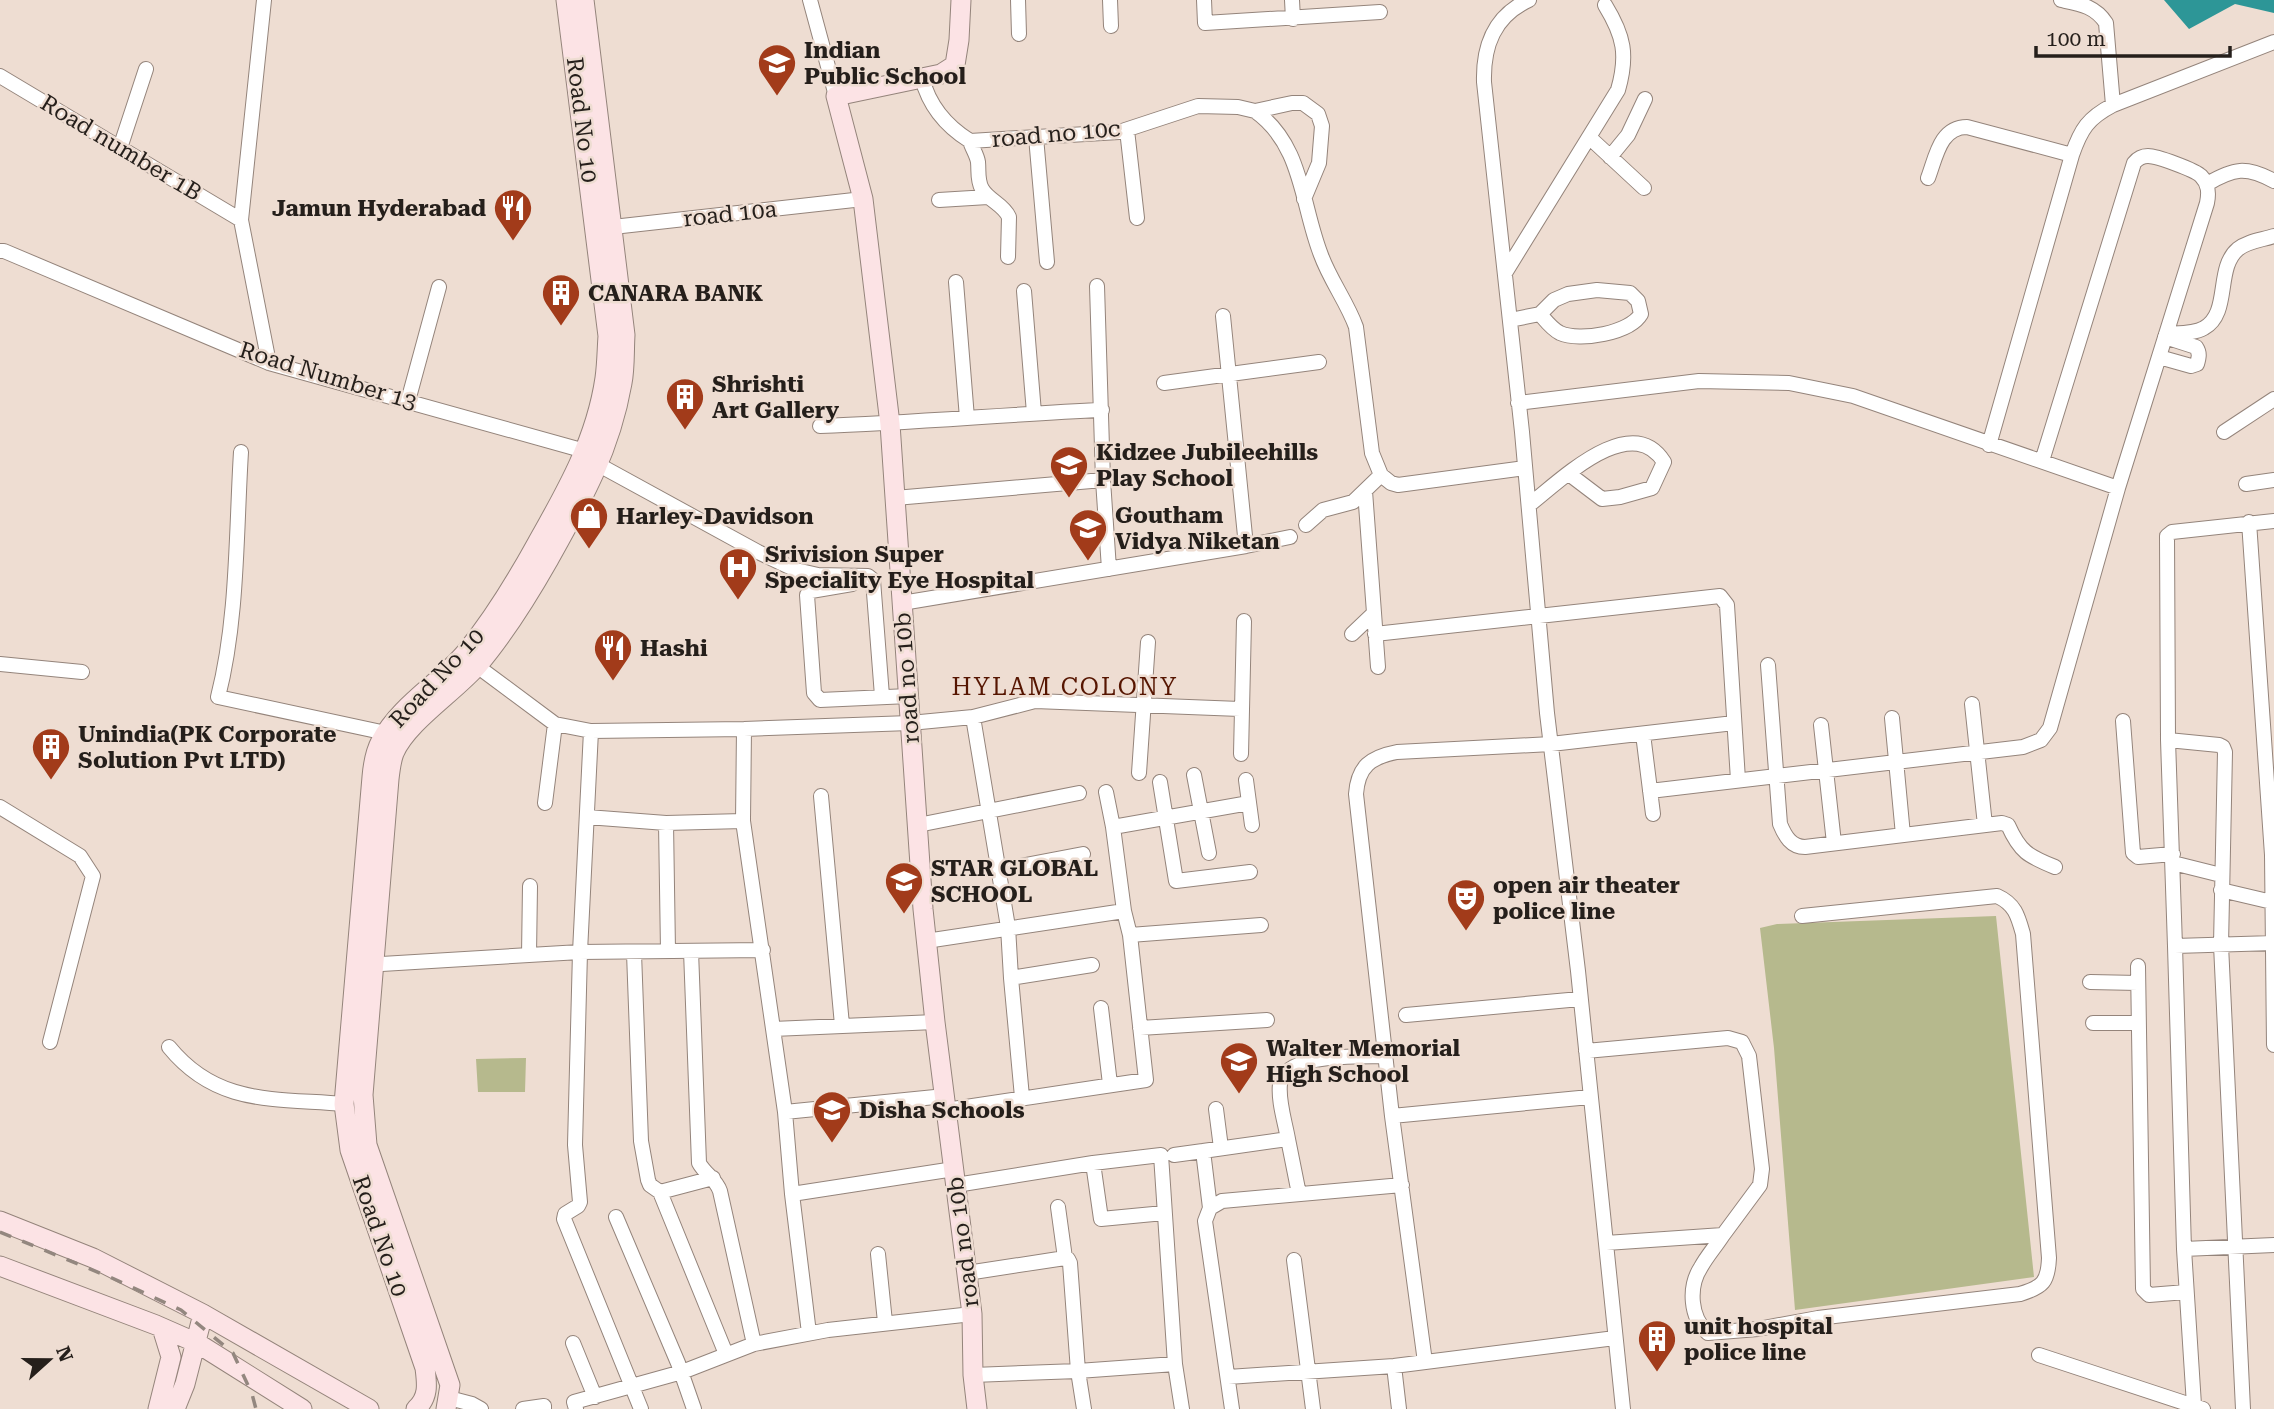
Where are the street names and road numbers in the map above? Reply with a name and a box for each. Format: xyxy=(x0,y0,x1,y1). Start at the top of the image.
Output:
street label: Road No 10 xyxy=(561,56,603,184)
street label: Road number 1B xyxy=(36,89,206,207)
street label: road no 10c xyxy=(990,115,1122,153)
street label: road 10a xyxy=(682,196,779,232)
street label: Road Number 13 xyxy=(236,336,420,416)
street label: road no 10b xyxy=(889,612,925,744)
street label: Road No 10 xyxy=(384,623,490,733)
street label: Road No 10 xyxy=(347,1172,413,1300)
street label: road no 10b xyxy=(942,1175,984,1309)

